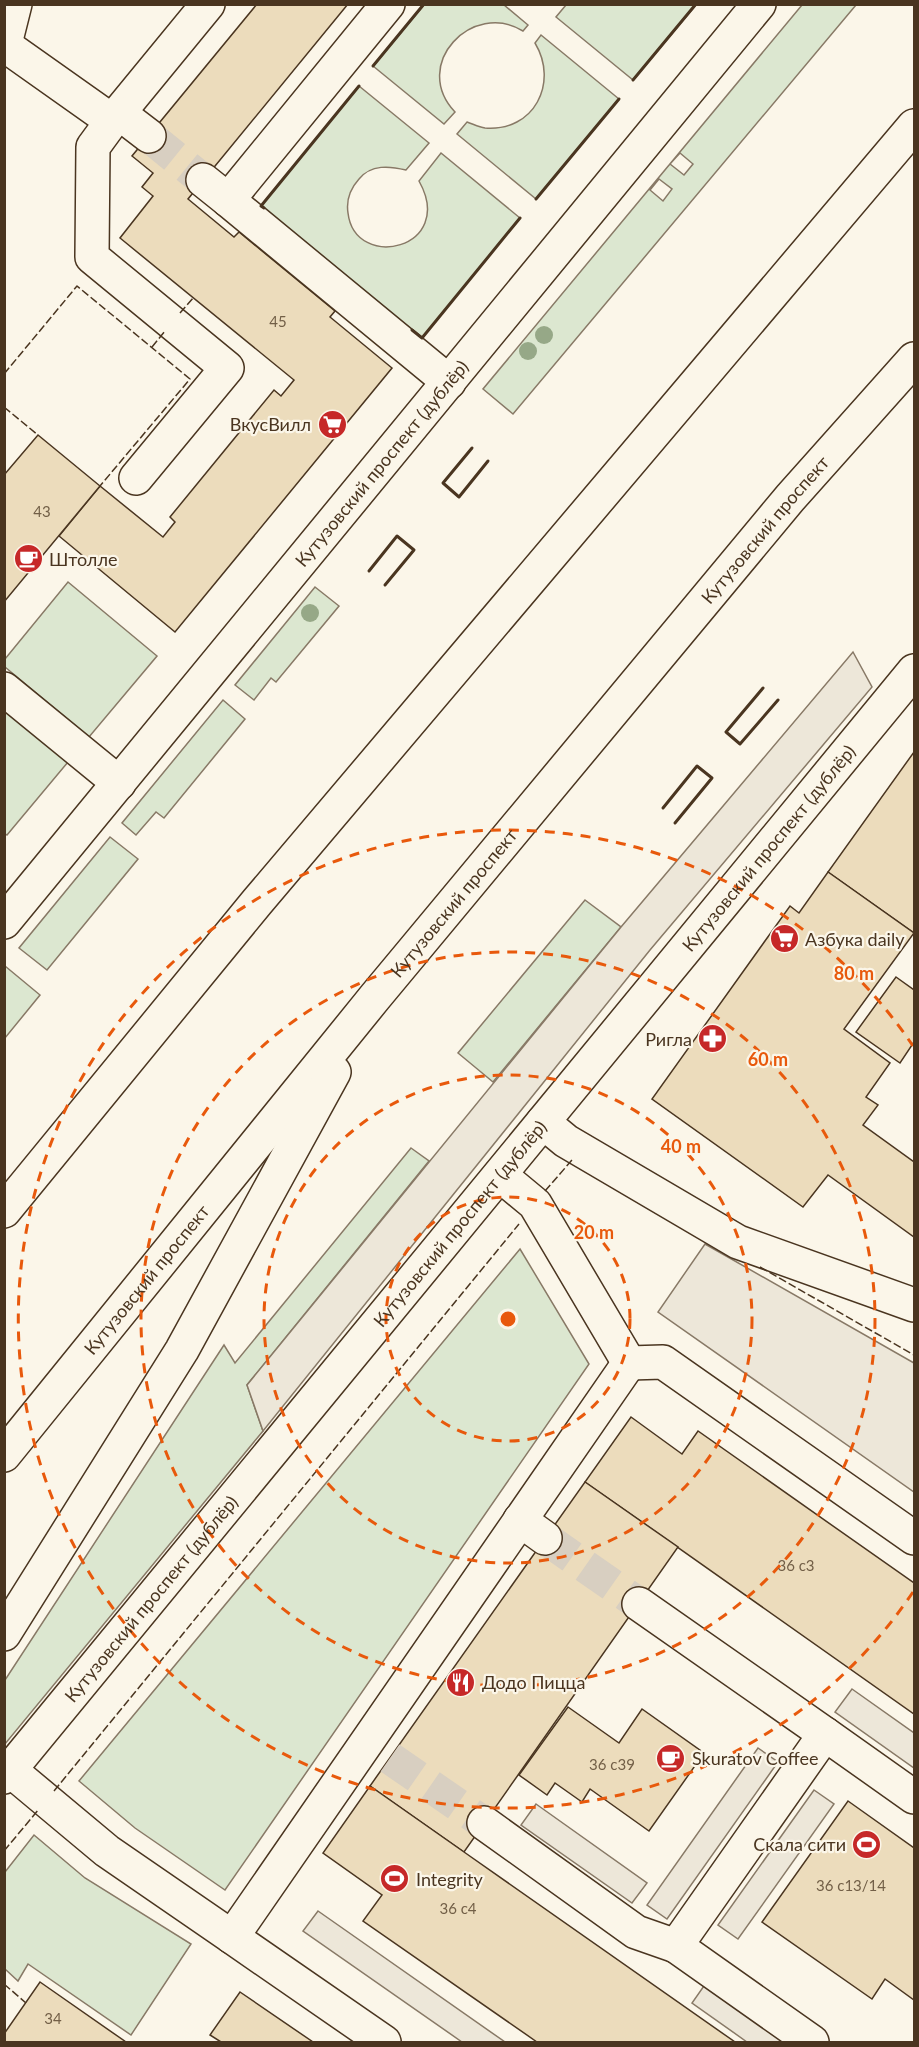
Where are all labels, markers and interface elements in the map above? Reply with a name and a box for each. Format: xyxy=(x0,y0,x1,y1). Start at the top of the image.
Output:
house number: 45 xyxy=(269,312,287,330)
street label: Кутузовский проспект (дублёр) xyxy=(290,356,473,571)
supermarket icon: ВкусВилл xyxy=(316,408,348,440)
place label: ВкусВилл xyxy=(230,413,311,435)
street label: Кутузовский проспект xyxy=(696,451,833,608)
house number: 43 xyxy=(33,502,51,520)
cafe icon: Штолле xyxy=(12,543,44,575)
place label: Штолле xyxy=(49,548,117,570)
street label: Кутузовский проспект (дублёр) xyxy=(677,740,860,956)
street label: Кутузовский проспект xyxy=(385,824,521,981)
supermarket icon: Азбука daily xyxy=(768,923,800,955)
place label: Азбука daily xyxy=(805,928,905,950)
text: 80 m xyxy=(834,962,874,984)
pharmacy icon: Ригла xyxy=(697,1023,729,1055)
place label: Ригла xyxy=(645,1028,692,1050)
text: 60 m xyxy=(748,1048,788,1070)
street label: Кутузовский проспект (дублёр) xyxy=(368,1116,551,1331)
text: 40 m xyxy=(661,1135,701,1157)
street label: Кутузовский проспект xyxy=(79,1200,213,1359)
text: 20 m xyxy=(574,1221,614,1243)
centre of rings xyxy=(498,1309,518,1329)
street label: Кутузовский проспект (дублёр) xyxy=(59,1491,242,1706)
house number: 36 с3 xyxy=(777,1556,815,1574)
restaurant icon: Додо Пицца xyxy=(445,1666,477,1698)
place label: Додо Пицца xyxy=(482,1671,585,1693)
cafe icon: Skuratov Coffee xyxy=(655,1742,687,1774)
place label: Skuratov Coffee xyxy=(692,1747,818,1769)
house number: 36 с39 xyxy=(589,1755,635,1773)
sports icon: Скала сити xyxy=(851,1828,883,1860)
place label: Скала сити xyxy=(753,1833,846,1855)
sports icon: Integrity xyxy=(379,1863,411,1895)
place label: Integrity xyxy=(416,1868,483,1890)
house number: 36 с13/14 xyxy=(816,1876,886,1894)
house number: 36 с4 xyxy=(439,1899,477,1917)
house number: 34 xyxy=(44,2009,62,2027)

